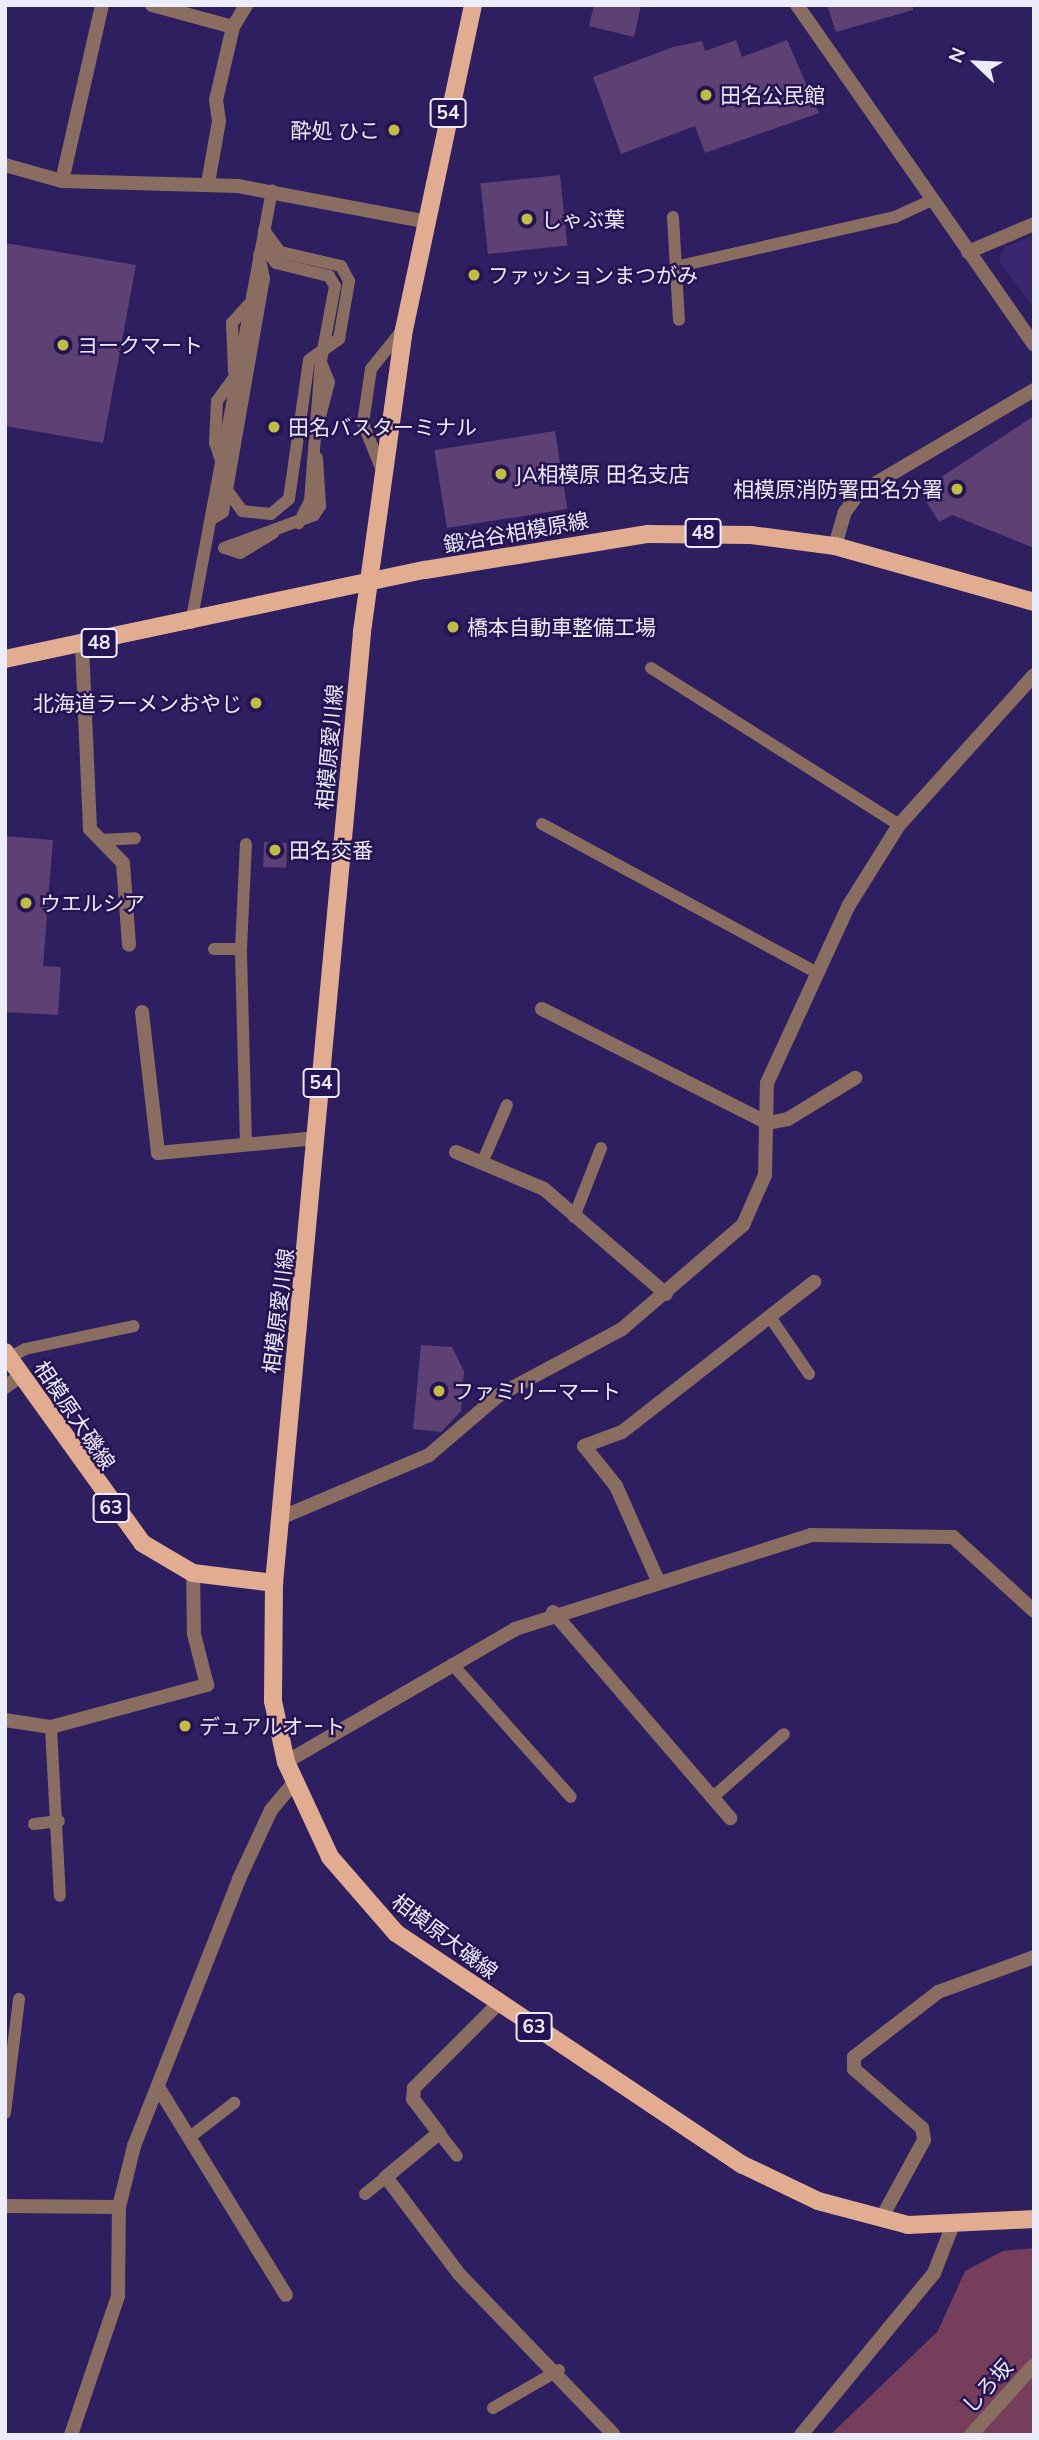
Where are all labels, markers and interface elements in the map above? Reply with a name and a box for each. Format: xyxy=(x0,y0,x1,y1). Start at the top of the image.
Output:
north arrow xyxy=(941,28,1011,98)
text: N xyxy=(943,44,971,66)
place label: 田名公民館 xyxy=(720,82,825,108)
marker: 田名公民館 xyxy=(698,87,714,103)
road number: 54 xyxy=(429,97,467,128)
place label: 酔処 ひこ xyxy=(291,117,380,143)
marker: 酔処 ひこ xyxy=(386,122,402,138)
place label: しゃぶ葉 xyxy=(541,206,625,232)
marker: しゃぶ葉 xyxy=(519,211,535,227)
place label: ファッションまつがみ xyxy=(488,262,698,288)
marker: ファッションまつがみ xyxy=(466,267,482,283)
place label: ヨークマート xyxy=(77,332,203,358)
marker: ヨークマート xyxy=(55,337,71,353)
place label: 田名バスターミナル xyxy=(288,414,477,440)
marker: 田名バスターミナル xyxy=(266,419,282,435)
place label: JA相模原 田名支店 xyxy=(515,461,690,487)
marker: JA相模原 田名支店 xyxy=(493,466,509,482)
place label: 相模原消防署田名分署 xyxy=(733,476,943,502)
marker: 相模原消防署田名分署 xyxy=(949,481,965,497)
street label: 鍛冶谷相模原線 xyxy=(441,507,591,557)
road number: 48 xyxy=(684,518,722,548)
place label: 橋本自動車整備工場 xyxy=(467,614,656,640)
marker: 橋本自動車整備工場 xyxy=(445,619,461,635)
road number: 48 xyxy=(80,628,118,658)
street label: 相模原愛川線 xyxy=(311,683,347,811)
place label: 北海道ラーメンおやじ xyxy=(32,690,242,716)
marker: 北海道ラーメンおやじ xyxy=(248,695,264,711)
place label: 田名交番 xyxy=(289,837,373,863)
marker: 田名交番 xyxy=(267,842,283,858)
place label: ウエルシア xyxy=(40,890,145,916)
marker: ウエルシア xyxy=(18,895,34,911)
road number: 54 xyxy=(302,1068,340,1098)
street label: 相模原愛川線 xyxy=(258,1247,298,1375)
street label: 相模原大磯線 xyxy=(29,1356,121,1474)
place label: ファミリーマート xyxy=(453,1378,621,1404)
marker: ファミリーマート xyxy=(431,1383,447,1399)
road number: 63 xyxy=(92,1492,130,1524)
place label: デュアルオート xyxy=(199,1713,346,1739)
marker: デュアルオート xyxy=(177,1718,193,1734)
street label: 相模原大磯線 xyxy=(387,1888,503,1984)
road number: 63 xyxy=(515,2011,553,2042)
street label: しろ坂 xyxy=(957,2354,1017,2418)

